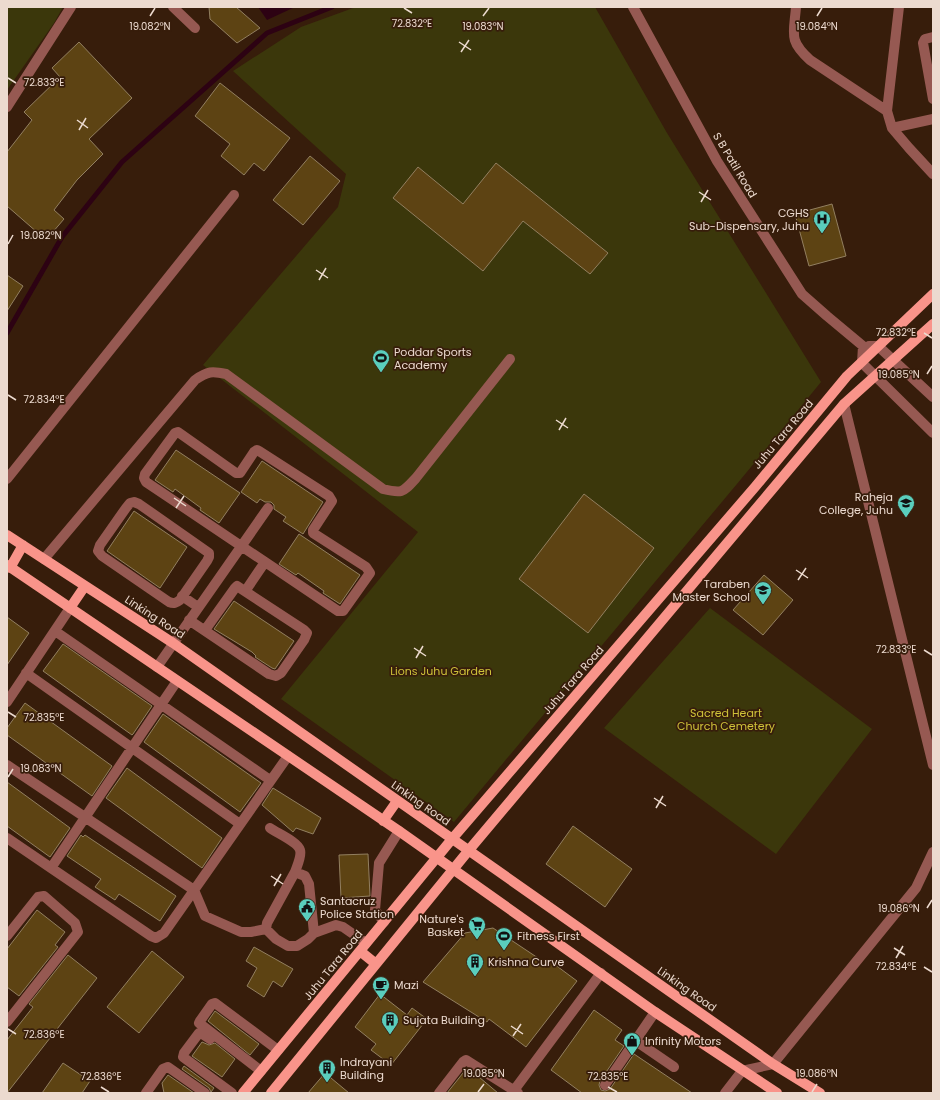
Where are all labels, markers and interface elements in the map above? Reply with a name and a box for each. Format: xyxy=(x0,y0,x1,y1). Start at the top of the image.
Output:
text: 72.832°E xyxy=(392,16,432,31)
text: 19.082°N xyxy=(129,19,171,34)
text: 19.083°N xyxy=(462,19,504,34)
text: 19.084°N xyxy=(796,19,838,34)
text: 72.833°E xyxy=(24,75,64,90)
street label: S B Patil Road xyxy=(709,129,761,201)
place label: CGHS Sub-Dispensary, Juhu xyxy=(689,205,809,234)
hospital icon: CGHS Sub-Dispensary, Juhu xyxy=(812,209,832,234)
text: 19.082°N xyxy=(20,228,62,243)
text: 72.832°E xyxy=(876,325,916,340)
place label: Poddar Sports Academy xyxy=(394,344,472,373)
sports icon: Poddar Sports Academy xyxy=(371,348,391,373)
text: 19.085°N xyxy=(878,367,920,382)
text: 72.834°E xyxy=(23,392,65,407)
street label: Juhu Tara Road xyxy=(749,396,817,472)
place label: Raheja College, Juhu xyxy=(819,489,893,518)
school or university icon: Raheja College, Juhu xyxy=(896,493,916,518)
place label: Taraben Master School xyxy=(673,576,750,605)
school or university icon: Taraben Master School xyxy=(753,580,773,605)
street label: Linking Road xyxy=(122,592,188,642)
street label: Juhu Tara Road xyxy=(539,642,607,718)
text: 72.833°E xyxy=(876,642,916,657)
park label: Lions Juhu Garden xyxy=(390,663,492,679)
park label: Sacred Heart Church Cemetery xyxy=(677,705,776,734)
text: 72.835°E xyxy=(23,710,65,725)
text: 19.083°N xyxy=(20,761,62,776)
street label: Linking Road xyxy=(388,777,454,829)
place label: Santacruz Police Station xyxy=(320,893,394,922)
public building icon: Santacruz Police Station xyxy=(297,897,317,922)
text: 19.086°N xyxy=(878,901,920,916)
place label: Nature's Basket xyxy=(419,911,464,940)
supermarket icon: Nature's Basket xyxy=(467,915,487,940)
street label: Juhu Tara Road xyxy=(300,926,366,1004)
sports icon: Fitness First xyxy=(494,926,514,951)
place label: Fitness First xyxy=(517,928,580,944)
building icon: Krishna Curve xyxy=(465,952,485,977)
place label: Krishna Curve xyxy=(488,954,564,970)
text: 72.834°E xyxy=(875,959,917,974)
street label: Linking Road xyxy=(654,963,720,1015)
cafe icon: Mazi xyxy=(371,975,391,1000)
place label: Mazi xyxy=(394,977,419,993)
building icon: Sujata Building xyxy=(380,1010,400,1035)
place label: Sujata Building xyxy=(403,1012,485,1028)
text: 72.836°E xyxy=(23,1027,65,1042)
shop icon: Infinity Motors xyxy=(622,1031,642,1056)
place label: Infinity Motors xyxy=(645,1033,722,1049)
place label: Indrayani Building xyxy=(340,1054,392,1083)
building icon: Indrayani Building xyxy=(317,1058,337,1083)
text: 19.085°N xyxy=(463,1066,505,1081)
text: 19.086°N xyxy=(796,1066,838,1081)
text: 72.836°E xyxy=(80,1069,122,1084)
text: 72.835°E xyxy=(587,1069,629,1084)

